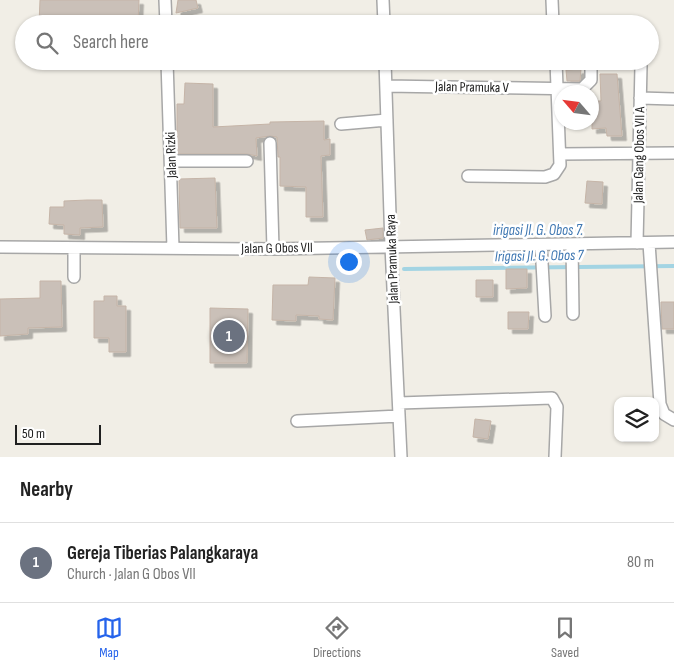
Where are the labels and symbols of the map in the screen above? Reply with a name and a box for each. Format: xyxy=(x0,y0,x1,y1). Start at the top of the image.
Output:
street label: Jalan Pramuka V xyxy=(434,78,510,96)
north arrow xyxy=(554,85,599,130)
street label: Jalan Gang Obos VII A xyxy=(630,106,648,204)
street label: Jalan Rizki xyxy=(162,131,180,180)
street label: Jalan Pramuka Raya xyxy=(382,214,402,305)
water label: irigasi Jl. G. Obos 7. xyxy=(493,221,583,240)
street label: Jalan G Obos VII xyxy=(240,239,313,257)
water label: Irigasi Jl. G. Obos 7 xyxy=(494,246,585,266)
your location xyxy=(336,249,362,275)
pin: 1 xyxy=(213,317,245,355)
scale bar xyxy=(15,422,101,445)

